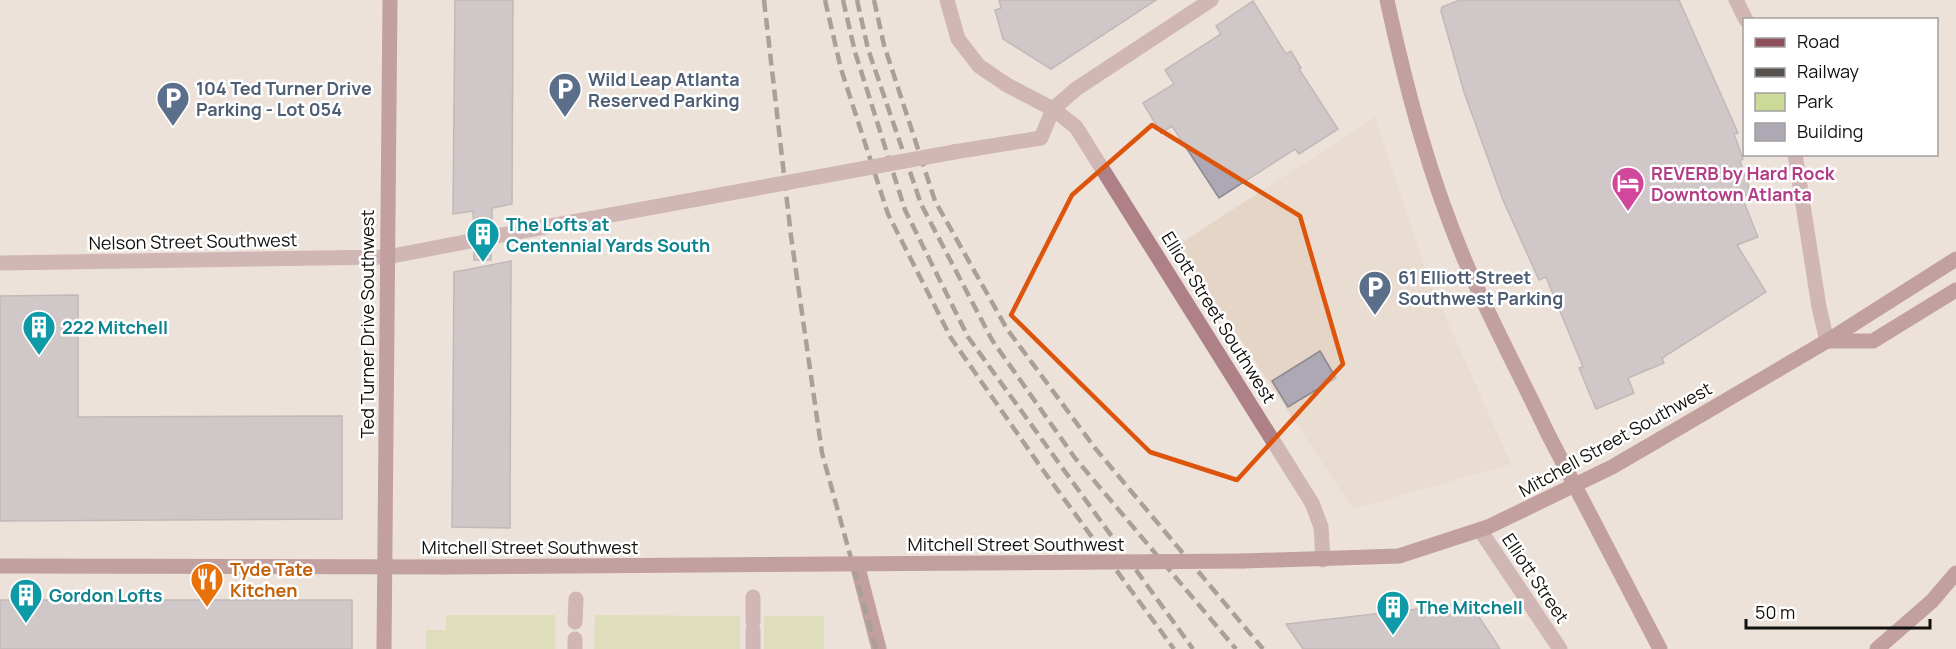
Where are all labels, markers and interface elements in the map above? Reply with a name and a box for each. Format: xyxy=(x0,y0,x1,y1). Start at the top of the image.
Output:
legend xyxy=(1743,18,1938,156)
text: Road xyxy=(1797,29,1840,53)
text: Railway xyxy=(1797,59,1859,83)
place label: Wild Leap Atlanta Reserved Parking xyxy=(588,67,740,112)
parking icon: Wild Leap Atlanta Reserved Parking xyxy=(547,71,583,118)
place label: 104 Ted Turner Drive Parking - Lot 054 xyxy=(196,76,372,121)
parking icon: 104 Ted Turner Drive Parking - Lot 054 xyxy=(155,80,191,127)
text: Park xyxy=(1797,89,1834,113)
text: Building xyxy=(1797,119,1863,143)
place label: REVERB by Hard Rock Downtown Atlanta xyxy=(1651,161,1836,206)
hotel icon: REVERB by Hard Rock Downtown Atlanta xyxy=(1610,165,1646,212)
street label: Ted Turner Drive Southwest xyxy=(355,209,379,439)
place label: The Lofts at Centennial Yards South xyxy=(506,212,710,257)
building icon: The Lofts at Centennial Yards South xyxy=(465,216,501,263)
street label: Nelson Street Southwest xyxy=(88,227,298,255)
street label: Elliott Street Southwest xyxy=(1156,227,1282,407)
place label: 61 Elliott Street Southwest Parking xyxy=(1398,265,1563,310)
parking icon: 61 Elliott Street Southwest Parking xyxy=(1357,269,1393,316)
building icon: 222 Mitchell xyxy=(21,309,57,356)
place label: 222 Mitchell xyxy=(62,315,168,339)
street label: Mitchell Street Southwest xyxy=(1514,376,1716,502)
street label: Elliott Street xyxy=(1497,528,1575,628)
street label: Mitchell Street Southwest xyxy=(908,532,1124,556)
street label: Mitchell Street Southwest xyxy=(422,535,638,559)
place label: Tyde Tate Kitchen xyxy=(230,557,313,602)
restaurant icon: Tyde Tate Kitchen xyxy=(189,561,225,608)
building icon: Gordon Lofts xyxy=(8,577,44,624)
place label: Gordon Lofts xyxy=(49,583,163,607)
building icon: The Mitchell xyxy=(1375,589,1411,636)
scale bar xyxy=(1746,592,1930,630)
place label: The Mitchell xyxy=(1416,595,1523,619)
text: 50 m xyxy=(1755,600,1795,624)

